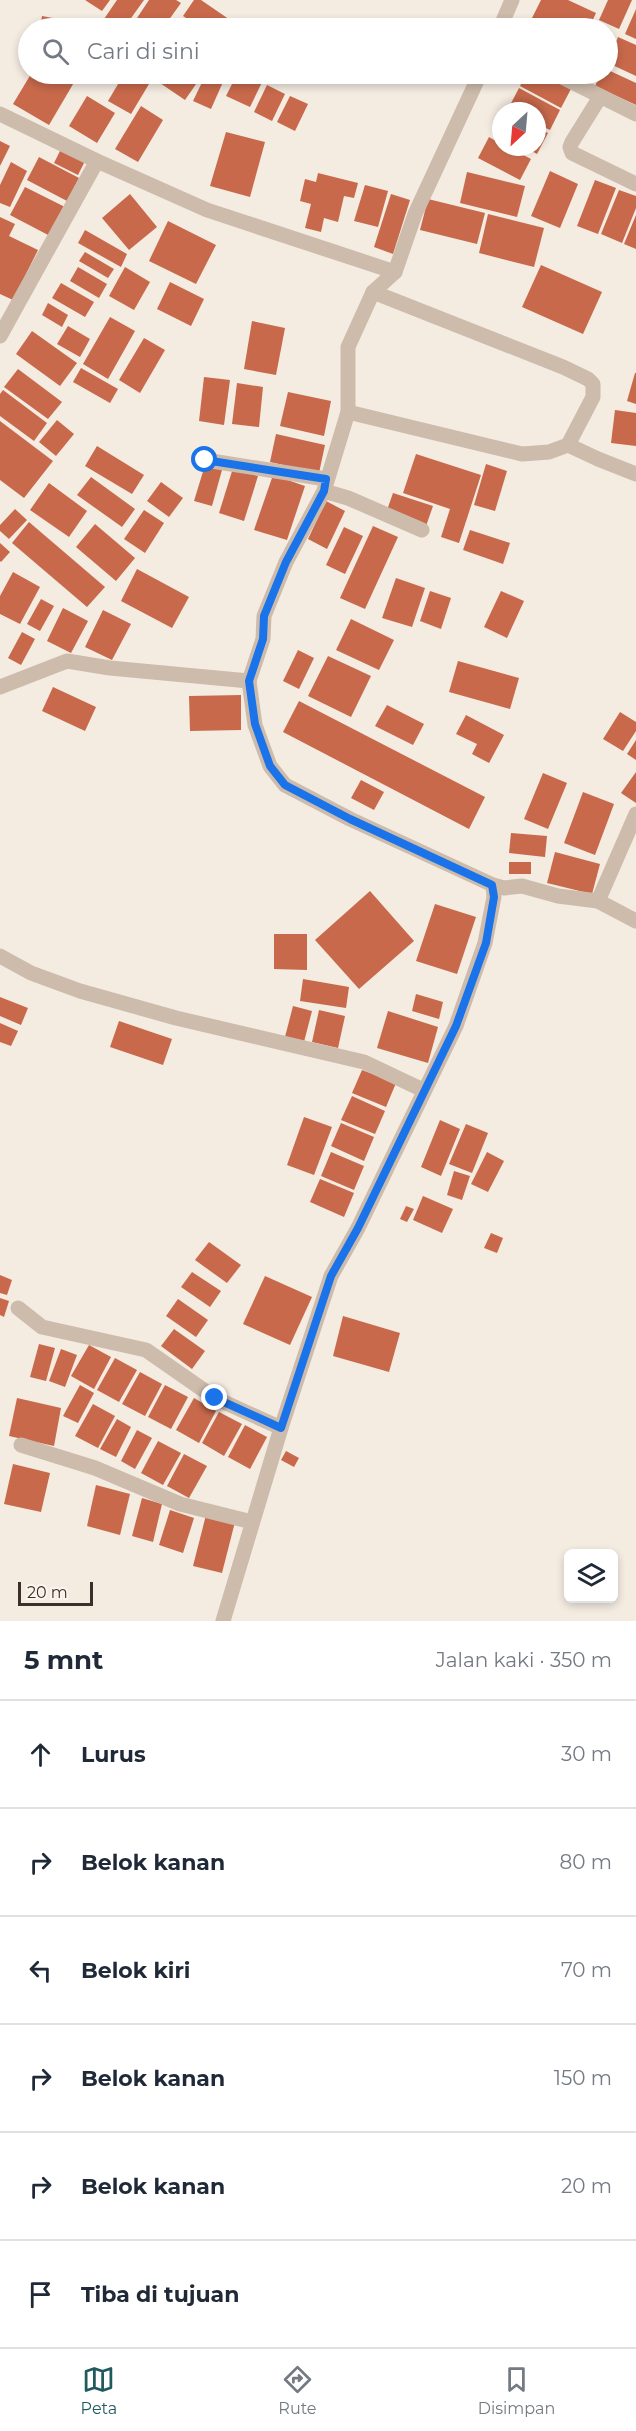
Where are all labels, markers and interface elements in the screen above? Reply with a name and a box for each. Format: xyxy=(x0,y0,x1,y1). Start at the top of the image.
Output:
search box xyxy=(18,18,618,84)
icon: search xyxy=(39,35,72,68)
text: Cari di sini xyxy=(87,38,200,65)
north arrow xyxy=(492,102,546,156)
route start xyxy=(191,446,217,472)
route end xyxy=(201,1384,227,1410)
map controls xyxy=(564,1549,618,1603)
button: layers xyxy=(564,1549,618,1603)
scale bar xyxy=(18,1579,93,1606)
text: 20 m xyxy=(27,1583,68,1602)
text: 5 mnt xyxy=(24,1644,103,1676)
text: Jalan kaki · 350 m xyxy=(436,1648,612,1672)
icon: ahead xyxy=(24,1738,57,1771)
text: Lurus xyxy=(81,1741,146,1768)
text: 30 m xyxy=(561,1742,612,1766)
icon: right xyxy=(24,1846,57,1879)
text: Belok kanan xyxy=(81,1849,225,1876)
text: 80 m xyxy=(560,1850,612,1874)
icon: left xyxy=(24,1954,57,1987)
text: Belok kiri xyxy=(81,1957,190,1984)
text: 70 m xyxy=(561,1958,612,1982)
icon: right xyxy=(24,2062,57,2095)
text: Belok kanan xyxy=(81,2065,225,2092)
text: 150 m xyxy=(554,2066,612,2090)
icon: right xyxy=(24,2170,57,2203)
text: Belok kanan xyxy=(81,2173,225,2200)
text: 20 m xyxy=(561,2174,612,2198)
icon: arrive xyxy=(24,2278,57,2311)
text: Tiba di tujuan xyxy=(81,2281,239,2308)
tab: Peta xyxy=(81,2363,117,2418)
tab: Rute xyxy=(278,2363,317,2418)
tab: Disimpan xyxy=(478,2363,555,2418)

